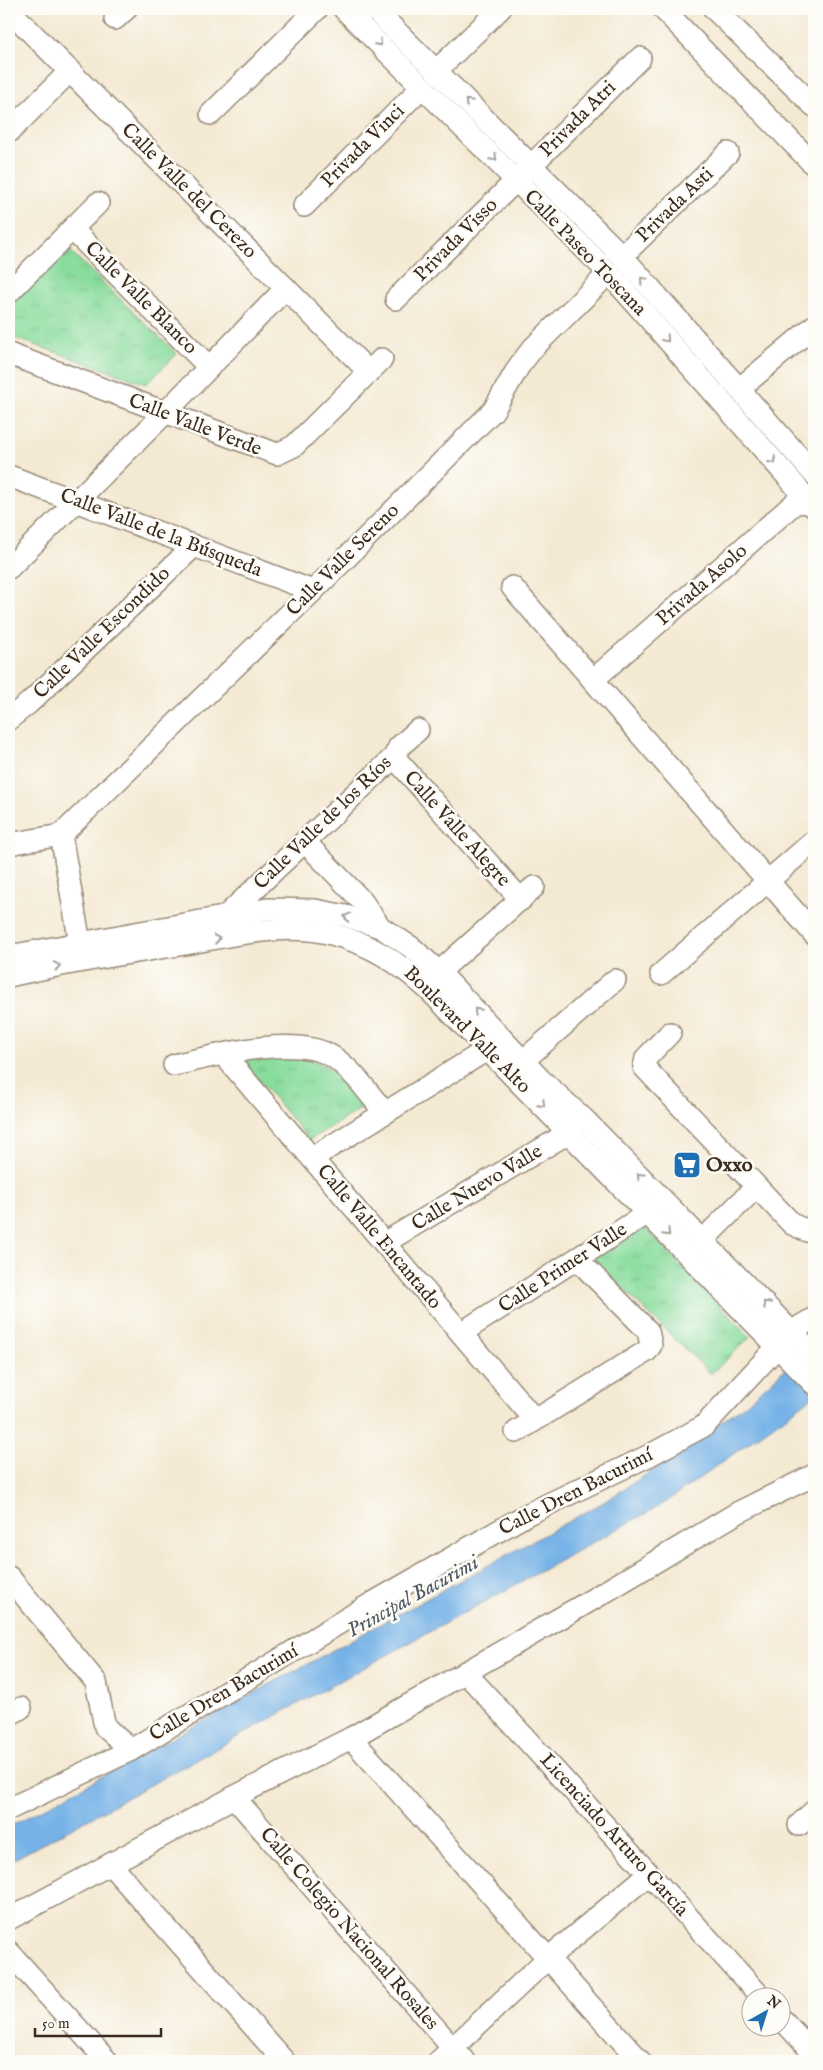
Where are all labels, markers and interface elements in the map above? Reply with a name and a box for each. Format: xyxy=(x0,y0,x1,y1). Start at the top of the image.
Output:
one-way arrow xyxy=(373,37,382,46)
street label: Privada Atri xyxy=(534,75,622,163)
street label: Privada Vinci xyxy=(316,99,410,193)
one-way arrow xyxy=(465,99,474,108)
street label: Calle Valle del Cerezo xyxy=(116,118,262,264)
one-way arrow xyxy=(488,152,497,161)
street label: Privada Asti xyxy=(631,162,719,248)
street label: Calle Paseo Toscana xyxy=(518,185,652,322)
street label: Privada Visso xyxy=(409,193,503,287)
street label: Calle Valle Blanco xyxy=(79,236,203,360)
one-way arrow xyxy=(640,277,649,286)
one-way arrow xyxy=(660,333,669,342)
street label: Calle Valle Verde xyxy=(125,388,265,462)
one-way arrow xyxy=(768,455,776,464)
street label: Calle Valle de la Búsqueda xyxy=(56,483,266,583)
street label: Calle Valle Sereno xyxy=(281,498,405,622)
street label: Privada Asolo xyxy=(651,538,753,631)
street label: Calle Valle Escondido xyxy=(28,561,176,705)
street label: Calle Valle de los Ríos xyxy=(249,751,397,895)
street label: Calle Valle Alegre xyxy=(398,766,516,892)
one-way arrow xyxy=(343,912,352,923)
one-way arrow xyxy=(212,935,221,945)
one-way arrow xyxy=(52,961,61,972)
street label: Boulevard Valle Alto xyxy=(398,961,536,1099)
one-way arrow xyxy=(474,1007,483,1016)
one-way arrow xyxy=(536,1098,545,1107)
street label: Calle Nuevo Valle xyxy=(407,1139,547,1237)
supermarket icon: Oxxo xyxy=(672,1150,702,1180)
place label: Oxxo xyxy=(706,1153,753,1178)
street label: Calle Valle Encantado xyxy=(311,1159,447,1315)
one-way arrow xyxy=(637,1173,646,1182)
street label: Calle Primer Valle xyxy=(494,1217,632,1319)
one-way arrow xyxy=(661,1227,670,1236)
one-way arrow xyxy=(763,1301,772,1310)
street label: Calle Dren Bacurimí xyxy=(495,1442,659,1542)
water label: Principal Bacurimi xyxy=(342,1549,485,1644)
street label: Calle Dren Bacurimí xyxy=(145,1638,304,1747)
street label: Licenciado Arturo García xyxy=(534,1748,694,1922)
street label: Calle Colegio Nacional Rosales xyxy=(254,1823,444,2035)
north arrow xyxy=(740,1988,790,2038)
text: N xyxy=(762,1991,784,2013)
scale bar xyxy=(35,2005,161,2037)
text: 50 m xyxy=(42,2014,70,2033)

